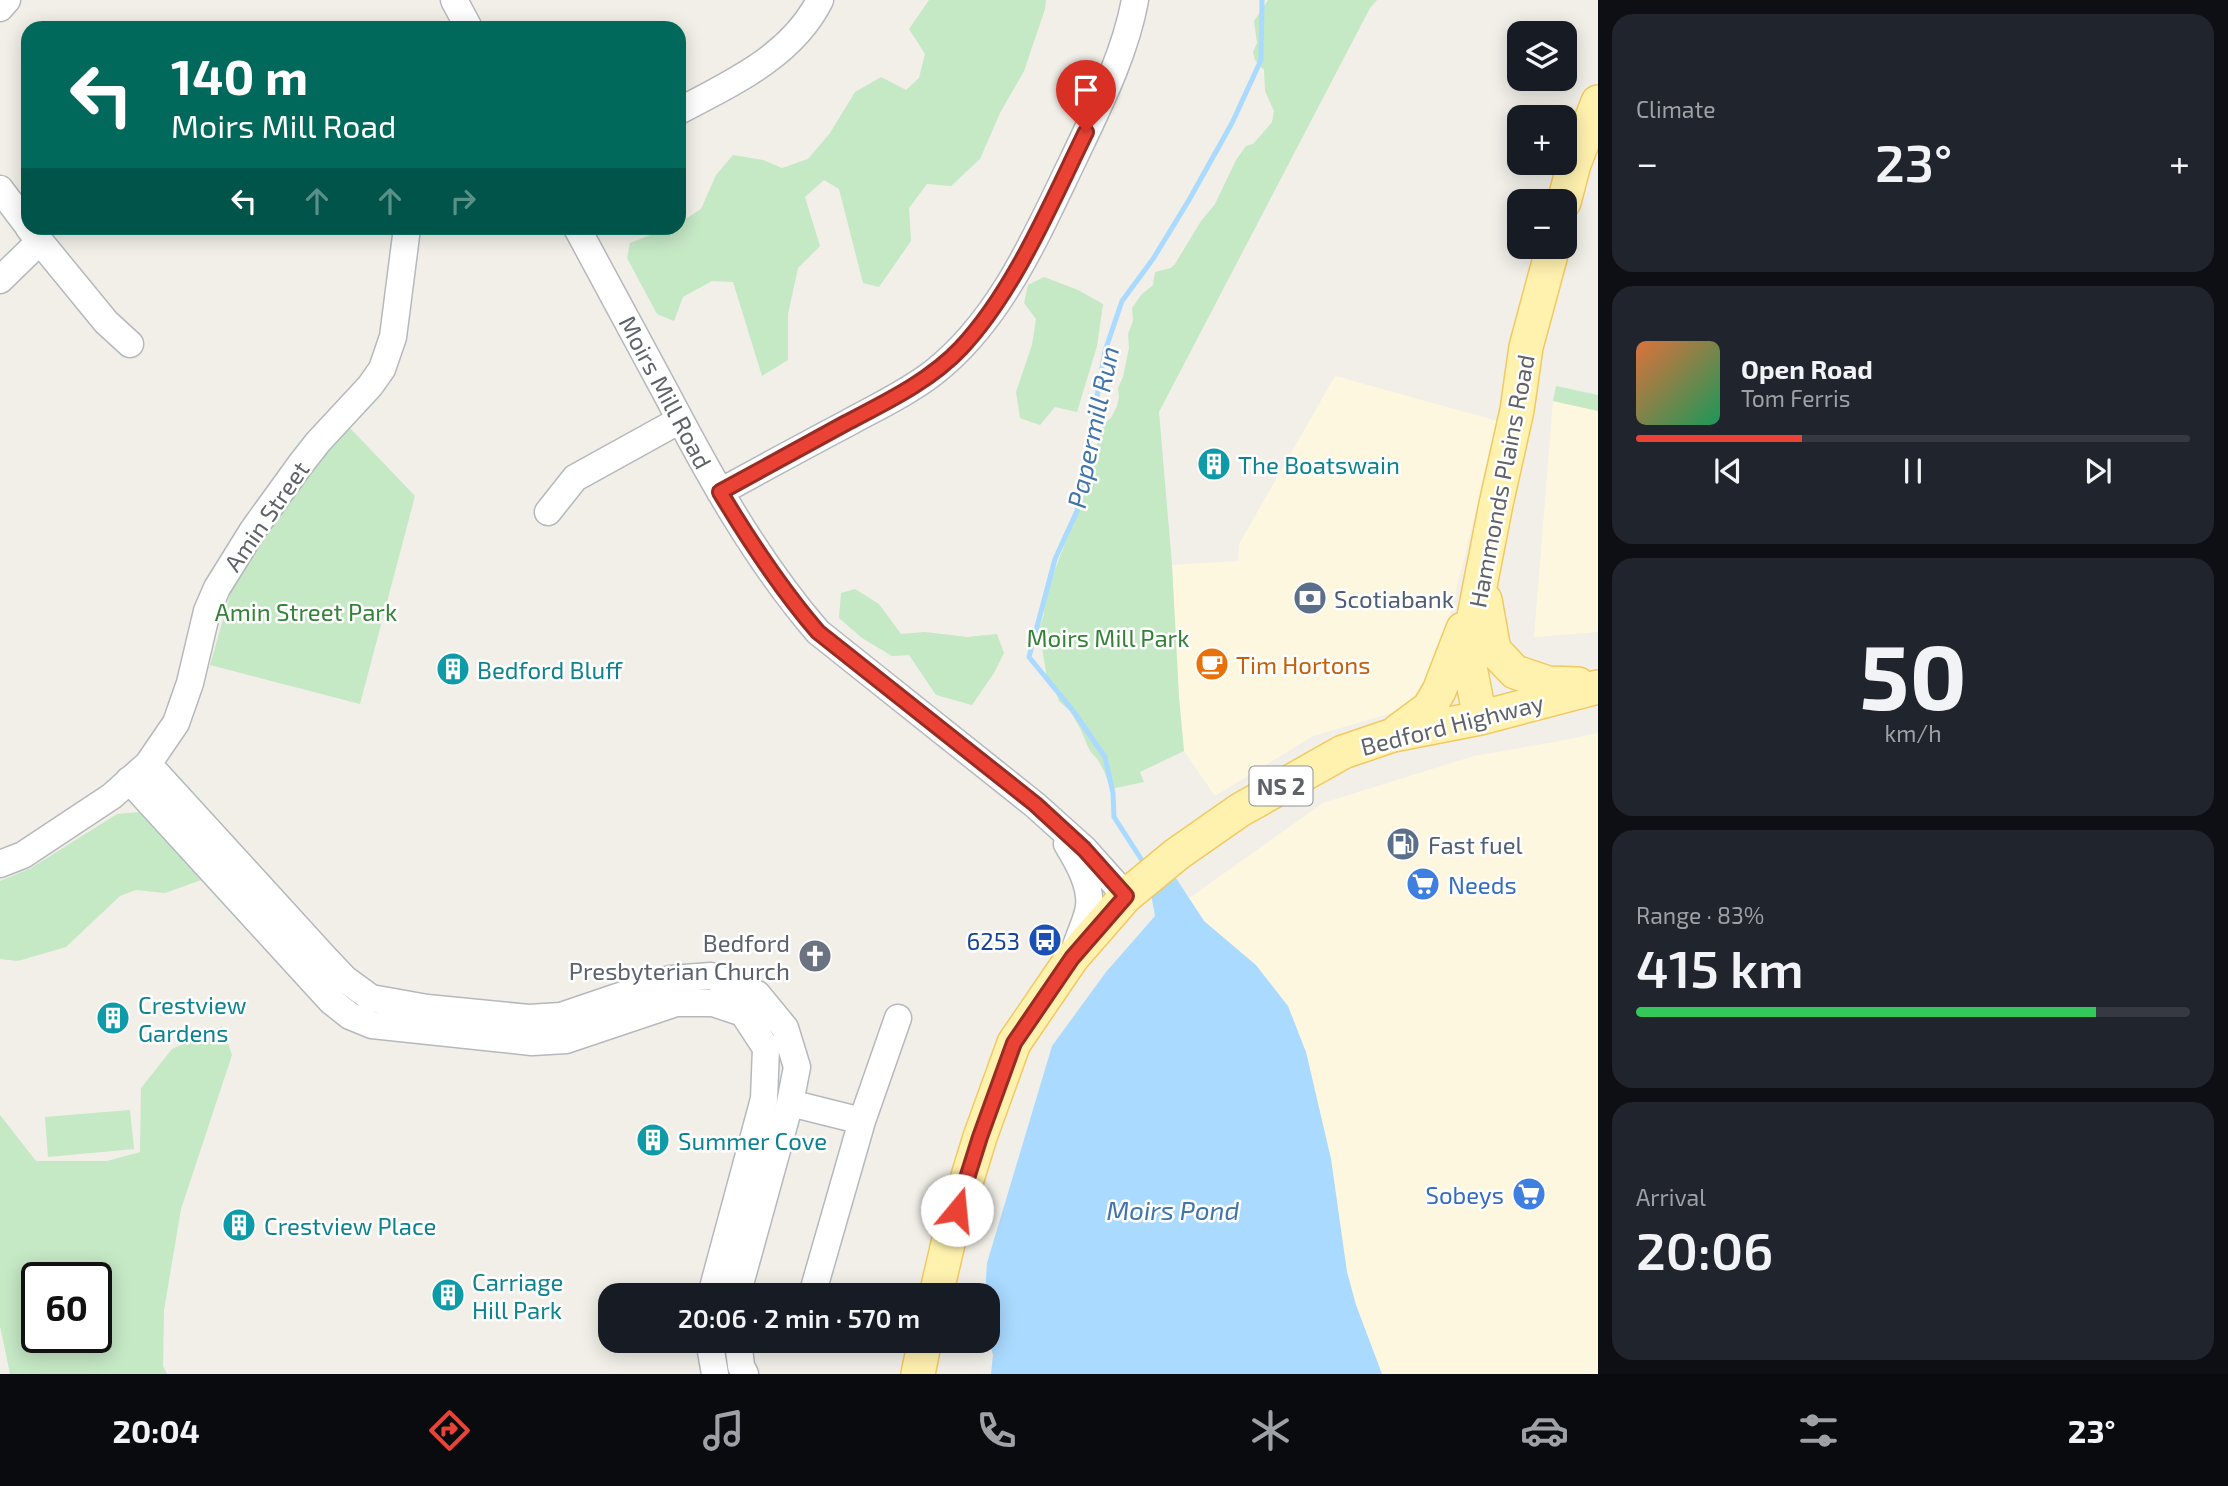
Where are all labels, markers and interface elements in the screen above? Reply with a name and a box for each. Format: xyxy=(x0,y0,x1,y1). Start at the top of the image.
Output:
map controls xyxy=(1507,21,1577,259)
button: layers xyxy=(1507,21,1577,91)
text: 140 m xyxy=(171,46,308,105)
icon: left xyxy=(56,49,147,140)
pin xyxy=(1056,60,1116,132)
icon: arrive xyxy=(1067,71,1105,109)
text: Climate xyxy=(1636,95,1716,123)
button: + xyxy=(1507,105,1577,175)
text: Moirs Mill Road xyxy=(171,106,396,144)
text: 23° xyxy=(1875,130,1952,192)
text: − xyxy=(1636,139,1658,185)
text: + xyxy=(2169,139,2190,185)
icon: left xyxy=(225,182,263,220)
icon: ahead xyxy=(298,182,336,220)
icon: ahead xyxy=(371,182,409,220)
icon: right xyxy=(444,182,482,220)
button: − xyxy=(1507,189,1577,259)
street label: Moirs Mill Road xyxy=(614,311,718,473)
water label: Papermill Run xyxy=(1060,343,1124,511)
street label: Hammonds Plains Road xyxy=(1462,352,1540,610)
text: Open Road xyxy=(1741,353,1873,384)
text: Tom Ferris xyxy=(1741,384,1850,412)
building icon: The Boatswain xyxy=(1195,445,1233,483)
place label: The Boatswain xyxy=(1238,450,1400,479)
icon: previous xyxy=(1709,452,1747,490)
icon: pause xyxy=(1894,452,1932,490)
icon: next xyxy=(2079,452,2117,490)
street label: Amin Street xyxy=(217,455,315,577)
bank icon: Scotiabank xyxy=(1291,579,1329,617)
place label: Scotiabank xyxy=(1334,584,1454,613)
park label: Amin Street Park xyxy=(215,597,397,626)
text: 50 xyxy=(1859,619,1967,728)
park label: Moirs Mill Park xyxy=(1027,623,1189,652)
cafe icon: Tim Hortons xyxy=(1193,645,1231,683)
building icon: Bedford Bluff xyxy=(434,650,472,688)
place label: Tim Hortons xyxy=(1236,650,1370,679)
place label: Bedford Bluff xyxy=(477,655,623,684)
street label: Bedford Highway xyxy=(1358,687,1547,761)
text: km/h xyxy=(1884,719,1942,747)
road number: NS 2 xyxy=(1250,766,1312,806)
fuel station icon: Fast fuel xyxy=(1384,825,1422,863)
place label: Fast fuel xyxy=(1428,830,1523,859)
supermarket icon: Needs xyxy=(1404,865,1442,903)
place label: Needs xyxy=(1448,870,1517,899)
text: Range · 83% xyxy=(1636,901,1764,929)
bus stop icon: 6253 xyxy=(1026,921,1064,959)
place label: 6253 xyxy=(967,926,1020,955)
place label: Bedford Presbyterian Church xyxy=(569,928,790,985)
text: 415 km xyxy=(1636,936,1804,998)
church icon: Bedford Presbyterian Church xyxy=(796,937,834,975)
place label: Crestview Gardens xyxy=(138,990,247,1047)
building icon: Crestview Gardens xyxy=(94,999,132,1037)
building icon: Summer Cove xyxy=(634,1121,672,1159)
place label: Summer Cove xyxy=(678,1126,827,1155)
position arrow xyxy=(920,1173,994,1247)
supermarket icon: Sobeys xyxy=(1510,1175,1548,1213)
place label: Sobeys xyxy=(1426,1180,1504,1209)
text: Arrival xyxy=(1636,1183,1706,1211)
water label: Moirs Pond xyxy=(1107,1194,1240,1225)
building icon: Crestview Place xyxy=(220,1206,258,1244)
place label: Crestview Place xyxy=(264,1211,436,1240)
text: 20:06 xyxy=(1636,1218,1773,1280)
speed limit sign: 60 xyxy=(21,1262,112,1353)
place label: Carriage Hill Park xyxy=(472,1267,563,1324)
building icon: Carriage Hill Park xyxy=(429,1276,467,1314)
text: 20:06 · 2 min · 570 m xyxy=(678,1302,920,1333)
icon: directions xyxy=(425,1406,474,1455)
icon: music xyxy=(699,1406,748,1455)
icon: phone xyxy=(972,1406,1021,1455)
icon: climate xyxy=(1246,1406,1295,1455)
icon: car xyxy=(1520,1406,1569,1455)
icon: filters xyxy=(1794,1406,1843,1455)
text: 20:04 xyxy=(112,1411,200,1449)
text: 23° xyxy=(2068,1411,2116,1449)

